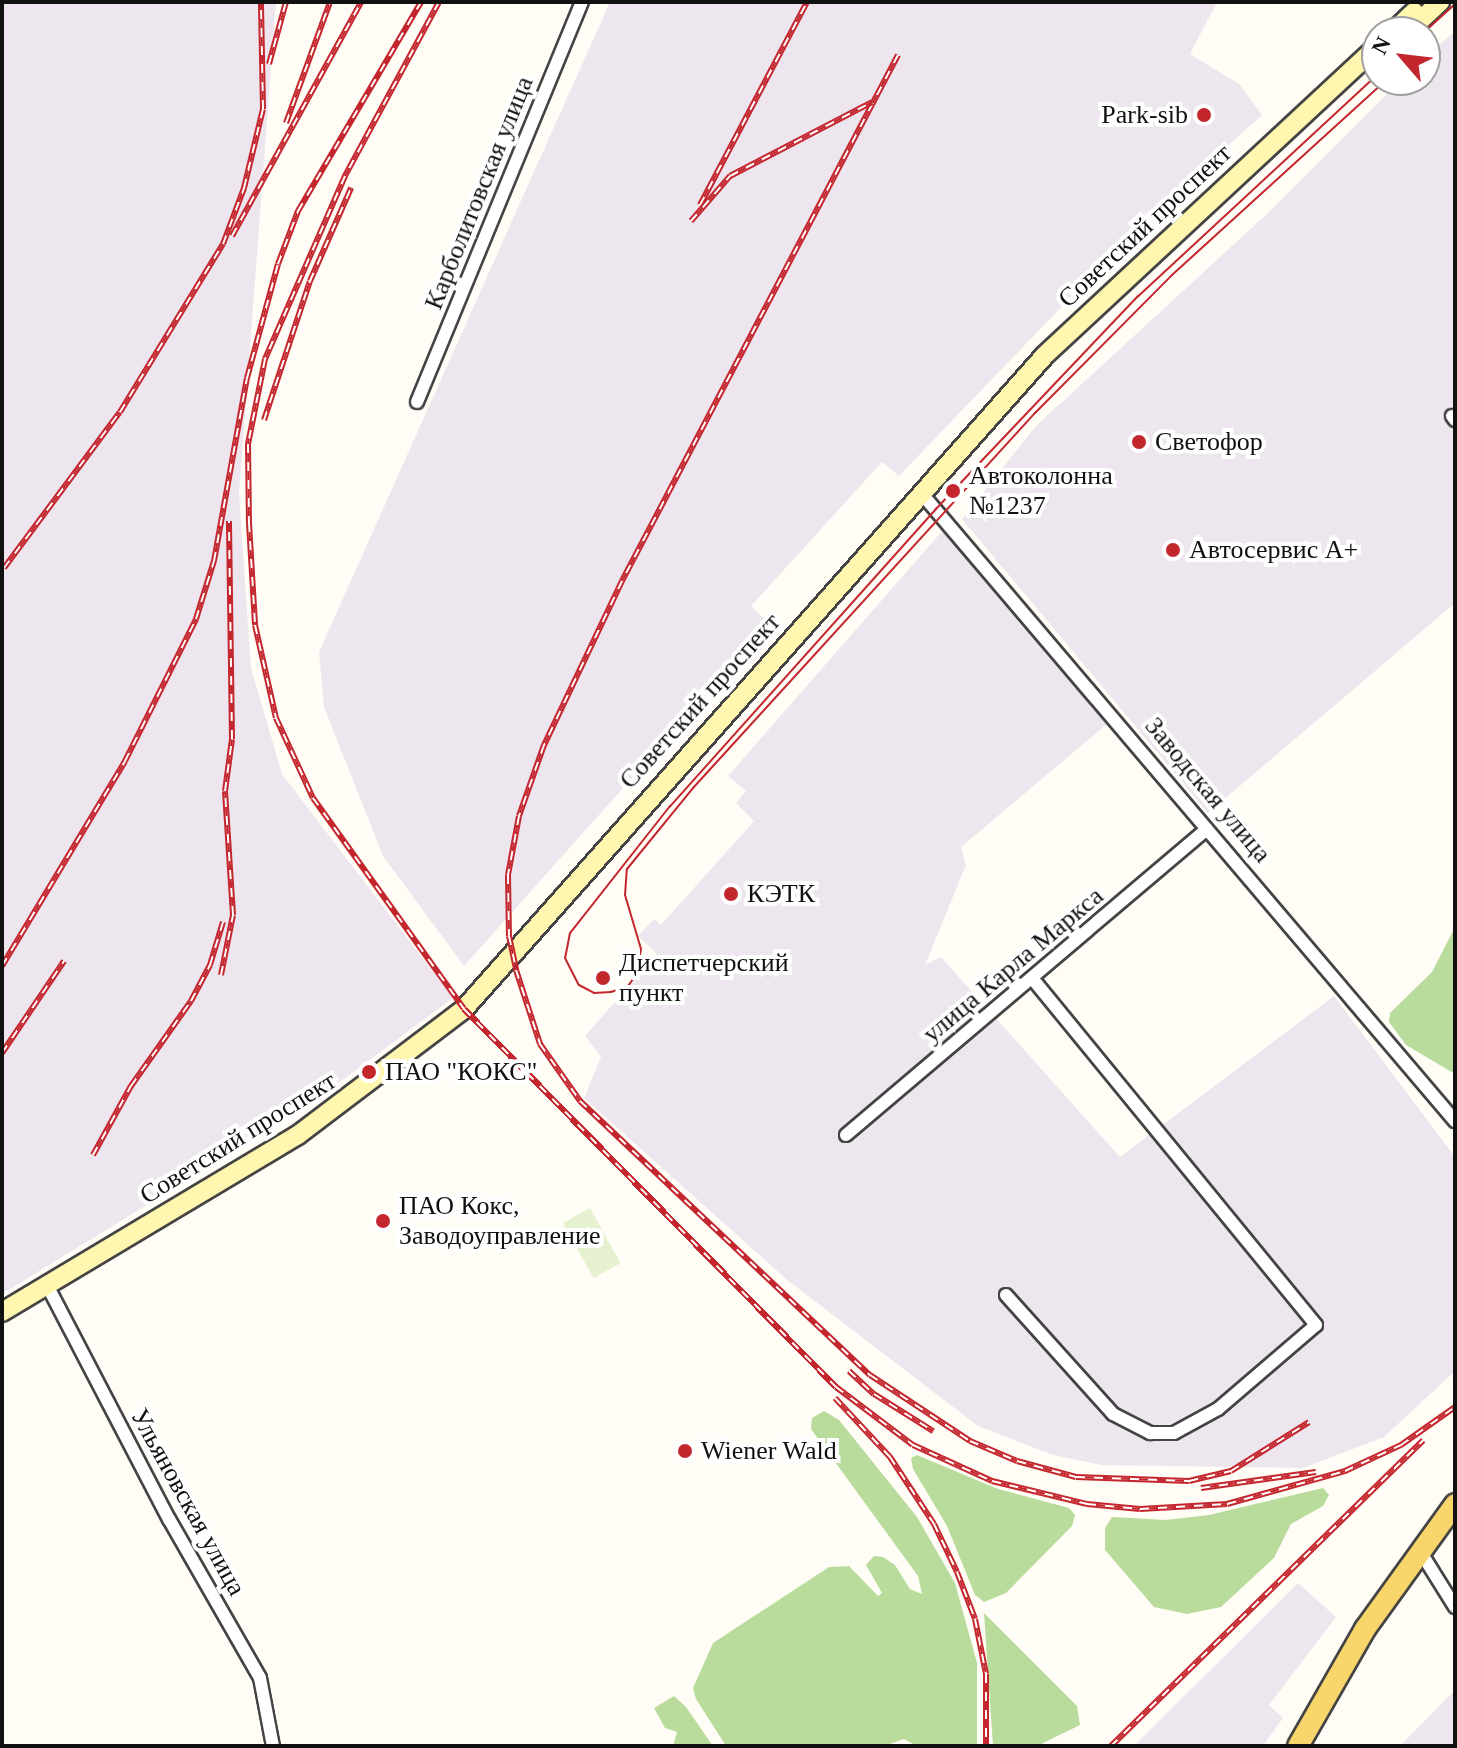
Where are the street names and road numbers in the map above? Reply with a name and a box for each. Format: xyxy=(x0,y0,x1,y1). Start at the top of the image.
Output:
street label: Карболитовская улица xyxy=(418,72,540,314)
street label: Советский проспект xyxy=(1052,138,1238,314)
street label: Советский проспект xyxy=(613,607,787,795)
street label: Заводская улица xyxy=(1138,711,1278,869)
street label: улица Карла Маркса xyxy=(916,880,1110,1050)
street label: Советский проспект xyxy=(134,1065,342,1211)
street label: Ульяновская улица xyxy=(124,1403,252,1601)

